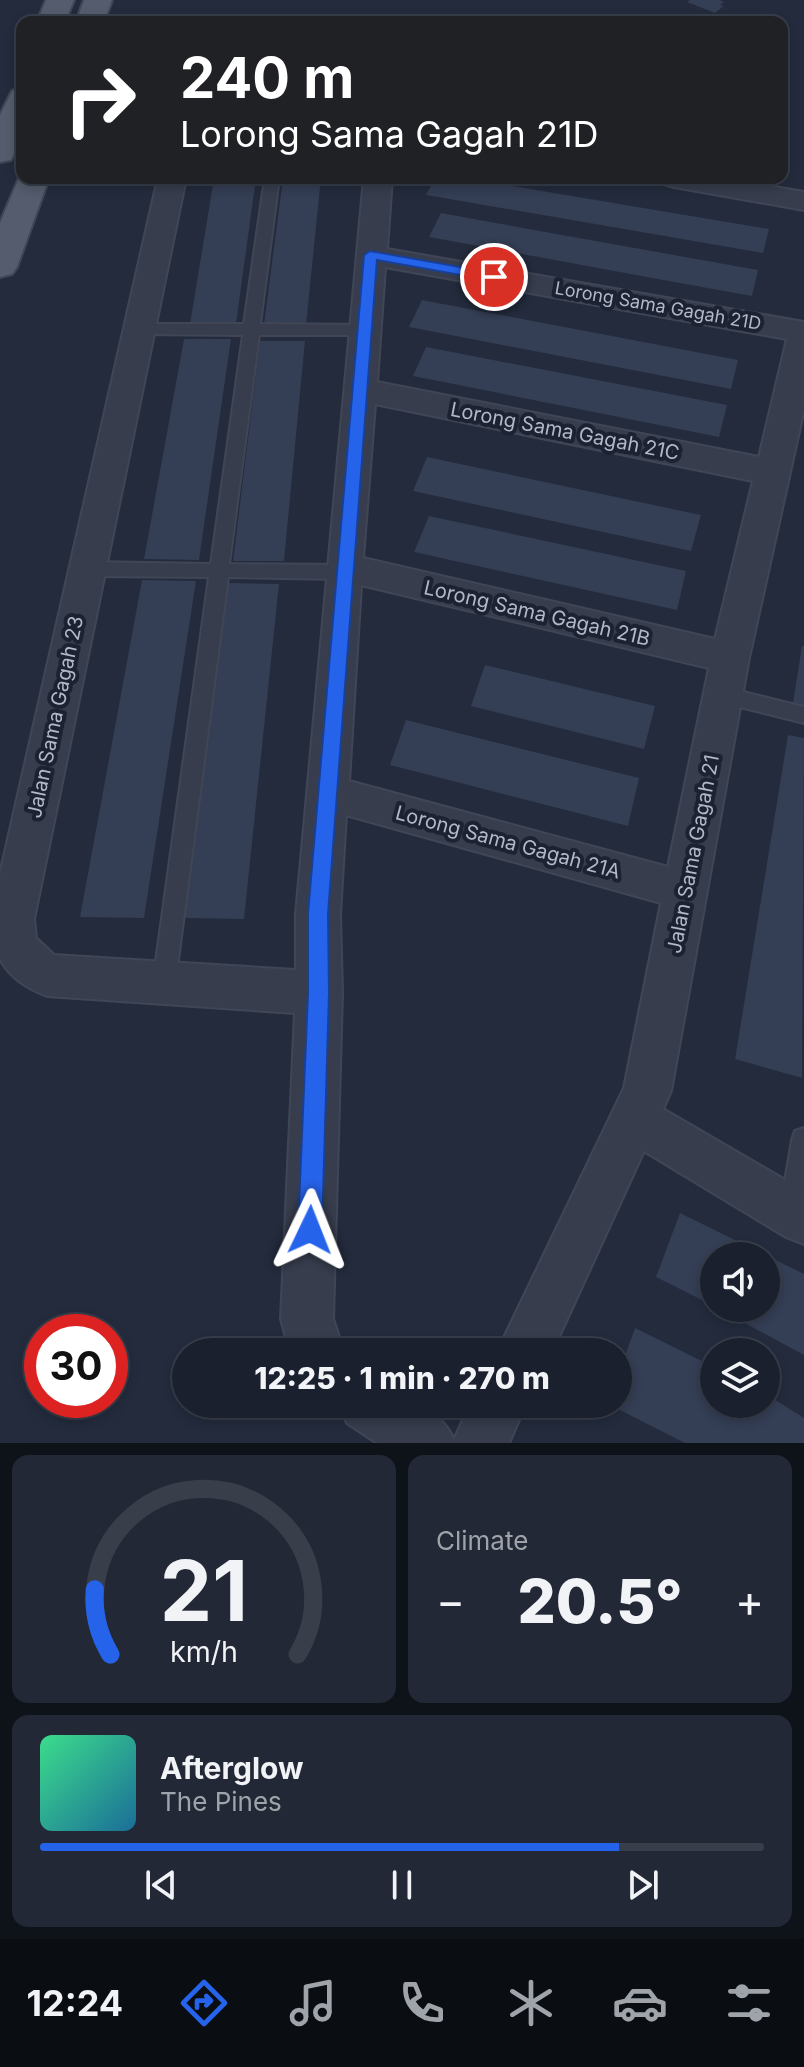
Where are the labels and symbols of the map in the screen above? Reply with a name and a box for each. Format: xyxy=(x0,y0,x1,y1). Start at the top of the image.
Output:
pin xyxy=(460,243,528,311)
street label: Lorong Sama Gagah 21D xyxy=(553,277,763,334)
street label: Lorong Sama Gagah 21C xyxy=(449,397,681,465)
street label: Lorong Sama Gagah 21B xyxy=(422,575,652,651)
street label: Jalan Sama Gagah 23 xyxy=(22,614,88,820)
street label: Jalan Sama Gagah 21 xyxy=(662,753,724,955)
street label: Lorong Sama Gagah 21A xyxy=(393,800,623,884)
position arrow xyxy=(268,1188,352,1272)
speed limit sign: 30 xyxy=(24,1314,128,1418)

